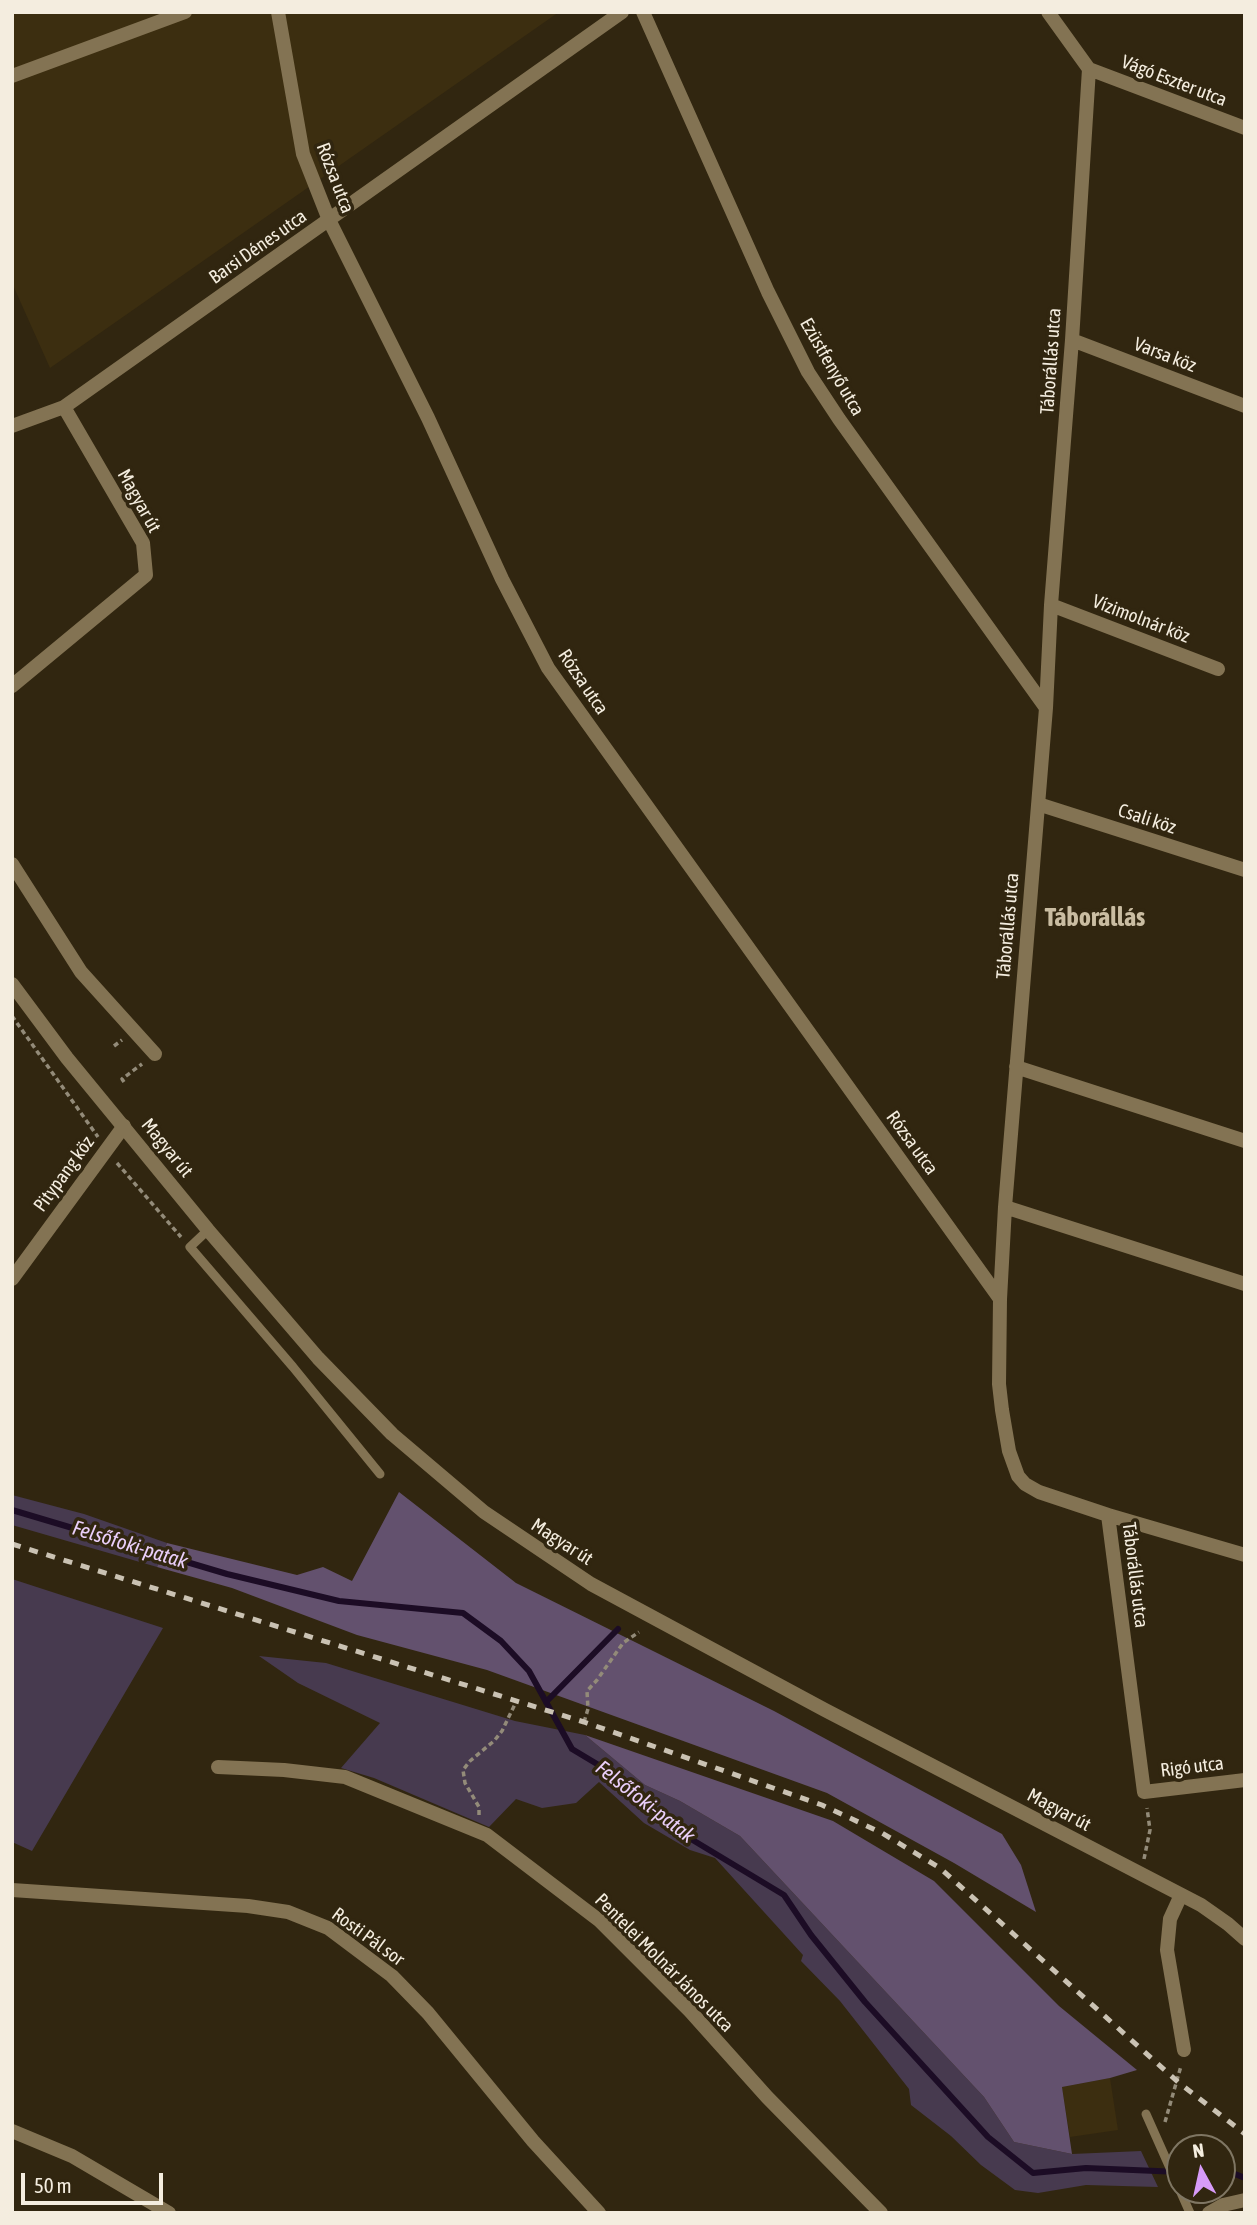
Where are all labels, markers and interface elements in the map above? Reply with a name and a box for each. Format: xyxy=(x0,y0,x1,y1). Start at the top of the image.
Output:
street label: Vágó Eszter utca xyxy=(1118,50,1230,112)
street label: Rózsa utca xyxy=(311,140,359,216)
street label: Barsi Dénes utca xyxy=(205,205,311,289)
street label: Táborállás utca xyxy=(1036,307,1066,415)
street label: Ezüstfenyő utca xyxy=(795,314,869,420)
street label: Varsa köz xyxy=(1131,333,1199,377)
street label: Magyar út xyxy=(112,465,166,537)
street label: Vízimolnár köz xyxy=(1089,590,1193,648)
street label: Rózsa utca xyxy=(553,645,613,719)
street label: Csali köz xyxy=(1115,799,1179,839)
street label: Táborállás utca xyxy=(992,872,1024,980)
district label: Táborállás xyxy=(1045,902,1145,934)
street label: Rózsa utca xyxy=(881,1107,943,1179)
street label: Magyar út xyxy=(136,1114,198,1182)
street label: Pitypang köz xyxy=(29,1132,99,1216)
street label: Magyar út xyxy=(527,1514,597,1570)
water label: Felsőfoki-patak xyxy=(69,1516,191,1574)
street label: Táborállás utca xyxy=(1117,1521,1153,1629)
street label: Rigó utca xyxy=(1159,1752,1225,1782)
water label: Felsőfoki-patak xyxy=(590,1755,700,1849)
street label: Magyar út xyxy=(1023,1784,1095,1836)
street label: Pentelei Molnár János utca xyxy=(590,1889,738,2037)
street label: Rosti Pál sor xyxy=(327,1903,409,1971)
north arrow xyxy=(1166,2134,1236,2204)
text: N xyxy=(1191,2139,1205,2162)
scale bar xyxy=(24,2158,166,2202)
text: 50 m xyxy=(34,2173,72,2197)

